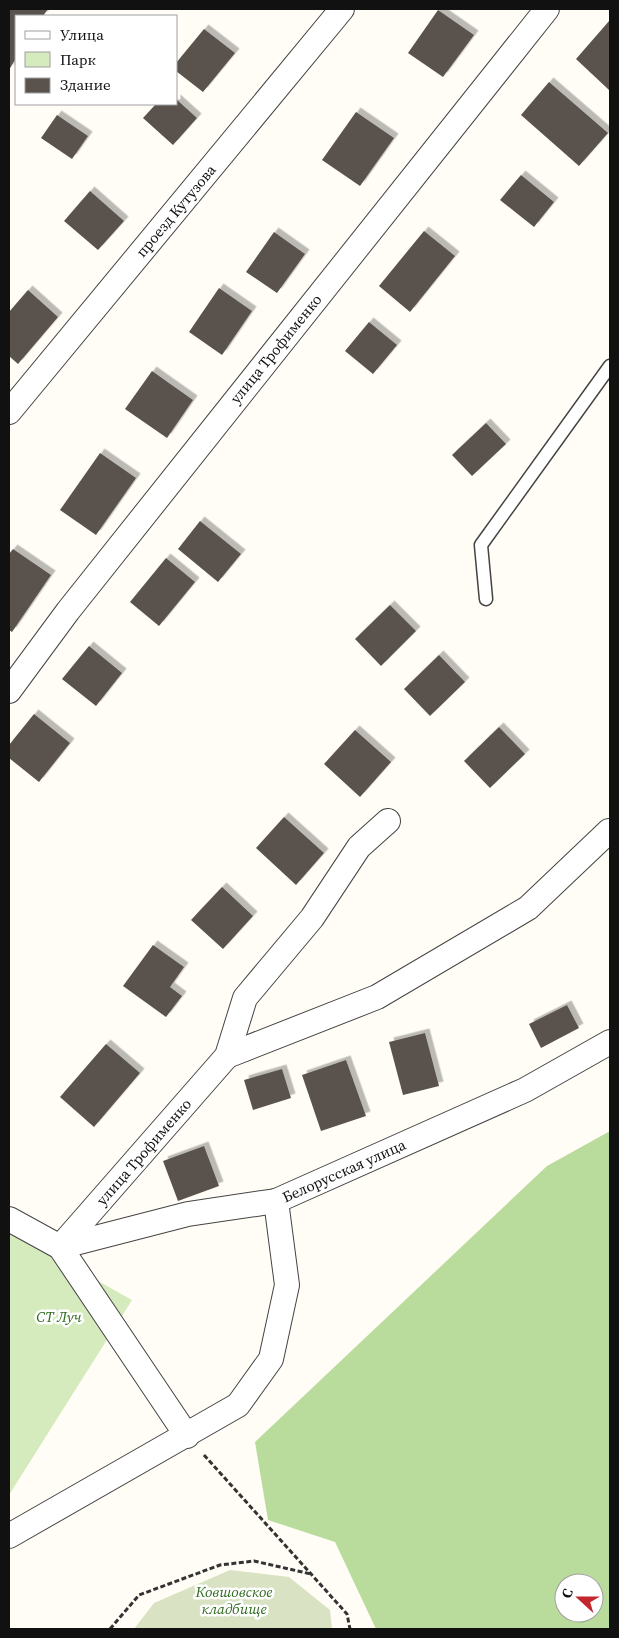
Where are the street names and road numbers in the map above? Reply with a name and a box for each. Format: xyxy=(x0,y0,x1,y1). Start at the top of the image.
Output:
street label: проезд Кутузова xyxy=(131,160,221,261)
street label: улица Трофименко xyxy=(225,289,326,408)
street label: улица Трофименко xyxy=(91,1094,196,1210)
street label: Белорусская улица xyxy=(279,1134,409,1207)

